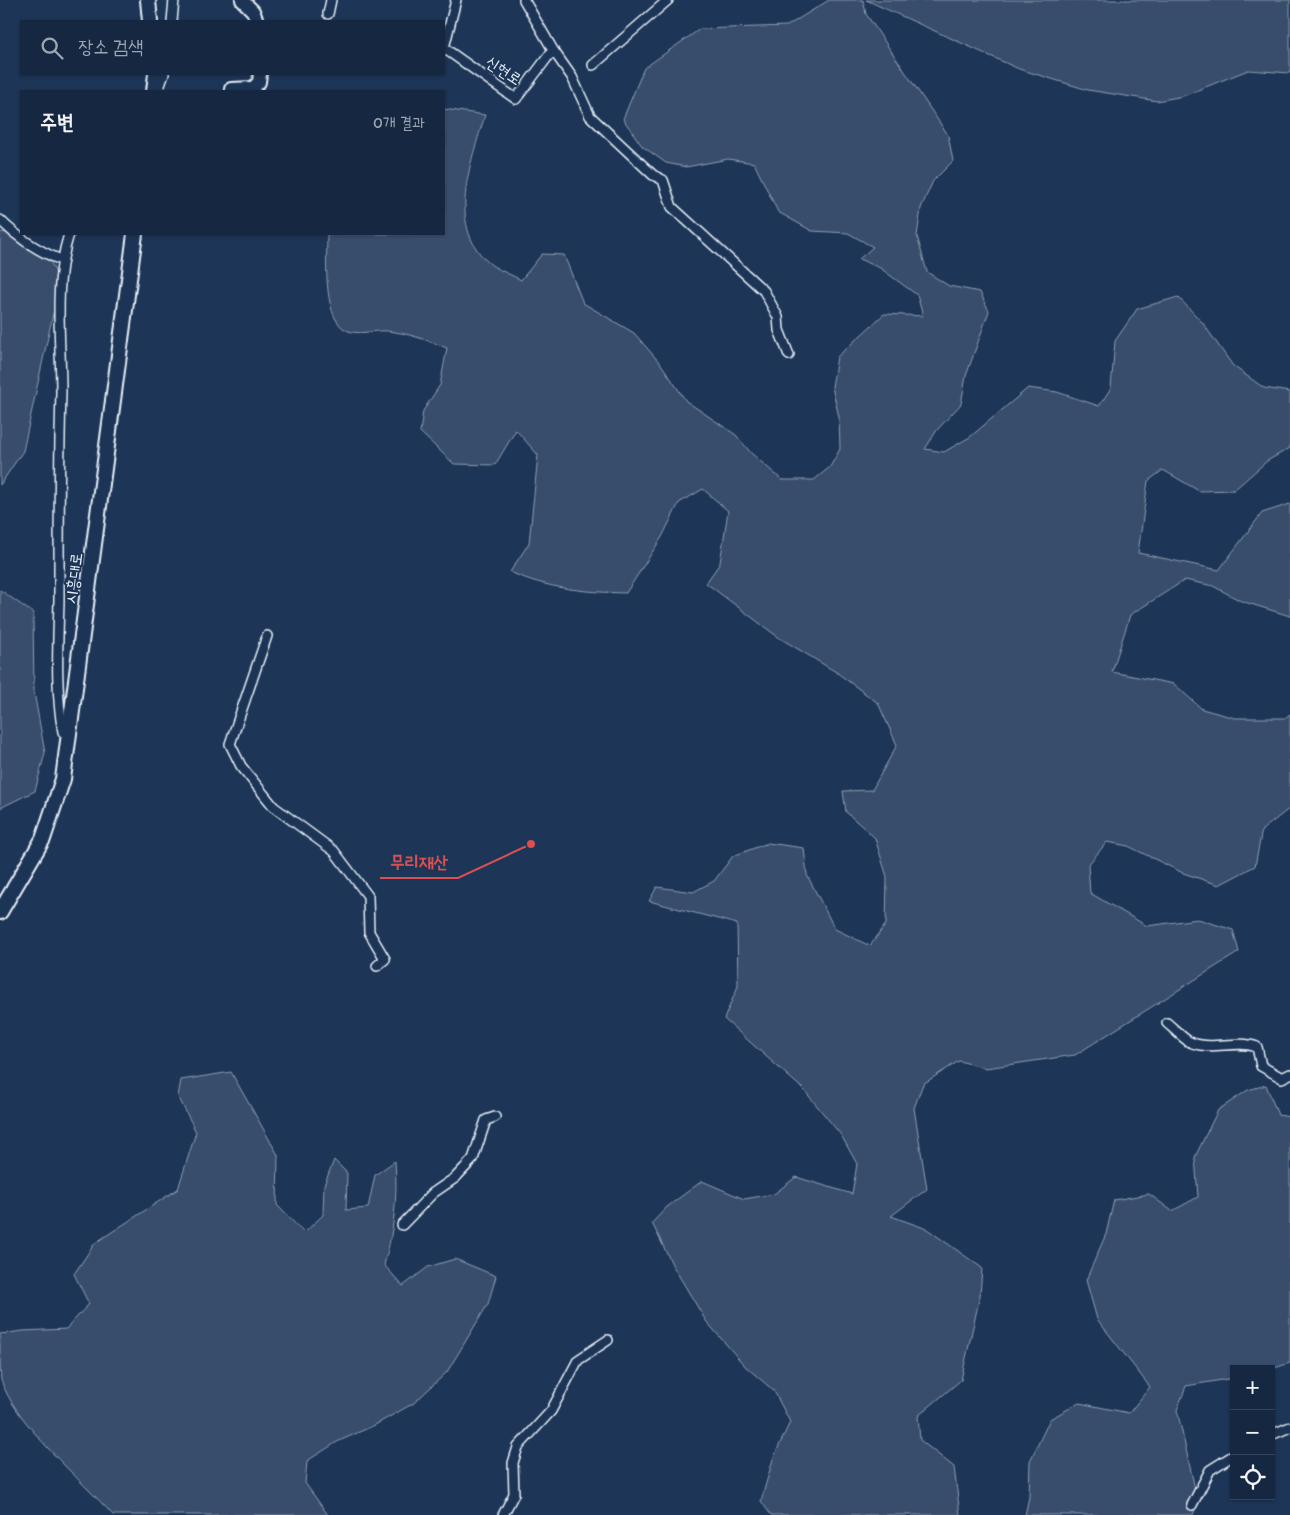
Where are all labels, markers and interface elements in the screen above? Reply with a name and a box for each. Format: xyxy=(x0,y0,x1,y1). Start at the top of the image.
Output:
search box xyxy=(20,20,445,75)
icon: search xyxy=(38,34,66,62)
text: 장소 검색 xyxy=(78,35,143,58)
street label: 신현로 xyxy=(482,52,525,89)
text: 주변 xyxy=(40,109,74,134)
text: 0개 결과 xyxy=(373,113,425,132)
street label: 시흥대로 xyxy=(61,551,86,605)
callout: 무리재산 xyxy=(380,845,458,878)
text: 무리재산 xyxy=(390,851,448,873)
map controls xyxy=(1230,1365,1275,1500)
button: + xyxy=(1230,1365,1275,1410)
button: − xyxy=(1230,1410,1275,1455)
button: locate xyxy=(1230,1455,1275,1500)

